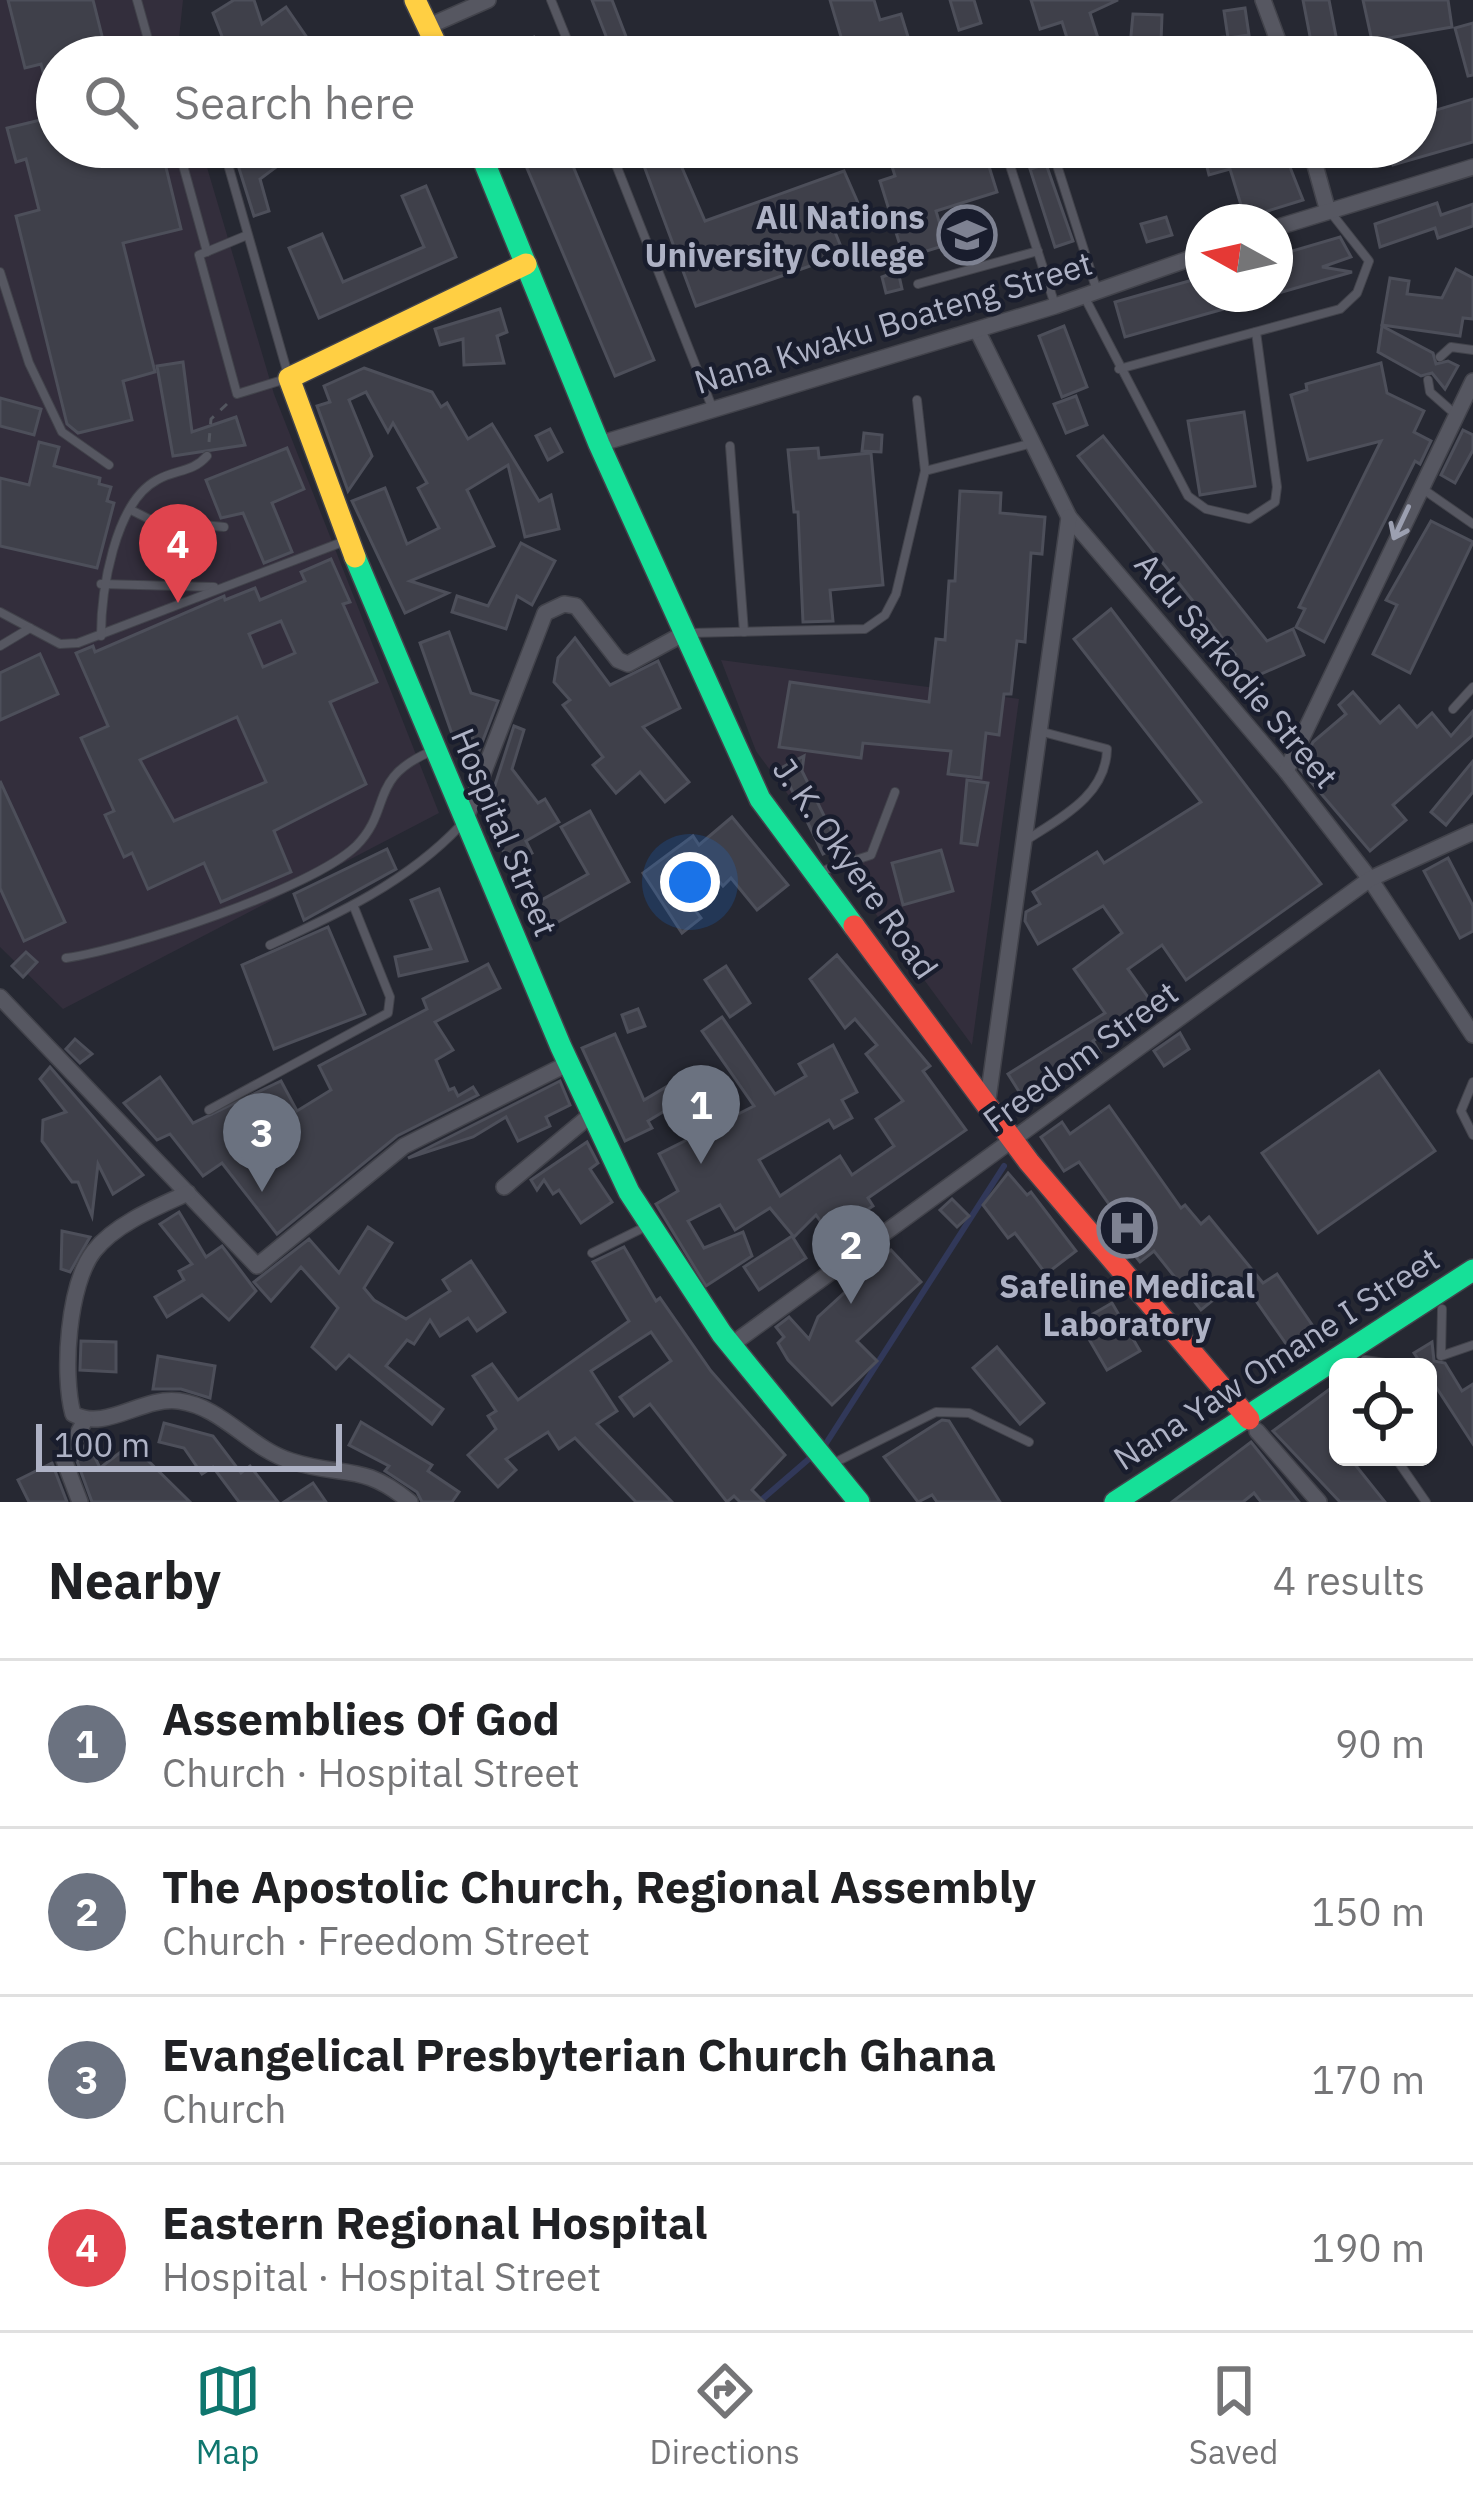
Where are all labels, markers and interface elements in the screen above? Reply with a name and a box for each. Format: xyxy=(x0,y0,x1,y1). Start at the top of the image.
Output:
search box xyxy=(36,36,1437,168)
icon: search xyxy=(78,69,144,135)
text: Search here xyxy=(174,73,415,131)
place label: All Nations University College xyxy=(645,195,925,276)
school or university icon: All Nations University College xyxy=(936,204,998,266)
north arrow xyxy=(1185,204,1293,312)
street label: Nana Kwaku Boateng Street xyxy=(689,241,1097,403)
pin: 4 xyxy=(139,504,217,603)
one-way arrow xyxy=(1389,504,1411,540)
street label: Adu Sarkodie Street xyxy=(1126,543,1348,797)
street label: Hospital Street xyxy=(442,722,568,942)
street label: J. K. Okyere Road xyxy=(764,749,948,987)
your location xyxy=(660,852,720,912)
street label: Freedom Street xyxy=(974,971,1186,1141)
pin: 1 xyxy=(662,1065,740,1164)
pin: 3 xyxy=(223,1093,301,1192)
hospital icon: Safeline Medical Laboratory xyxy=(1096,1197,1158,1259)
pin: 2 xyxy=(812,1205,890,1304)
street label: Nana Yaw Omane I Street xyxy=(1105,1237,1447,1479)
place label: Safeline Medical Laboratory xyxy=(999,1264,1255,1345)
map controls xyxy=(1329,1358,1437,1466)
button: locate xyxy=(1329,1358,1437,1466)
scale bar xyxy=(36,1418,342,1471)
text: 100 m xyxy=(54,1423,150,1466)
text: Nearby xyxy=(48,1547,221,1613)
text: 4 results xyxy=(1273,1555,1425,1606)
text: Assemblies Of God xyxy=(162,1689,560,1747)
text: 1 xyxy=(75,1718,99,1769)
text: 90 m xyxy=(1335,1718,1425,1769)
text: Church · Hospital Street xyxy=(162,1747,580,1798)
text: The Apostolic Church, Regional Assembly xyxy=(162,1857,1036,1915)
text: 2 xyxy=(75,1886,99,1937)
text: 150 m xyxy=(1312,1886,1425,1937)
text: Church · Freedom Street xyxy=(162,1915,590,1966)
text: Evangelical Presbyterian Church Ghana xyxy=(162,2025,996,2083)
text: 3 xyxy=(75,2054,99,2105)
text: 170 m xyxy=(1312,2054,1425,2105)
text: Church xyxy=(162,2083,286,2134)
text: Eastern Regional Hospital xyxy=(162,2193,707,2251)
text: 4 xyxy=(75,2222,99,2273)
text: 190 m xyxy=(1312,2222,1425,2273)
text: Hospital · Hospital Street xyxy=(162,2251,601,2302)
tab: Map xyxy=(195,2358,261,2473)
tab: Directions xyxy=(650,2358,800,2473)
tab: Saved xyxy=(1189,2358,1278,2473)

